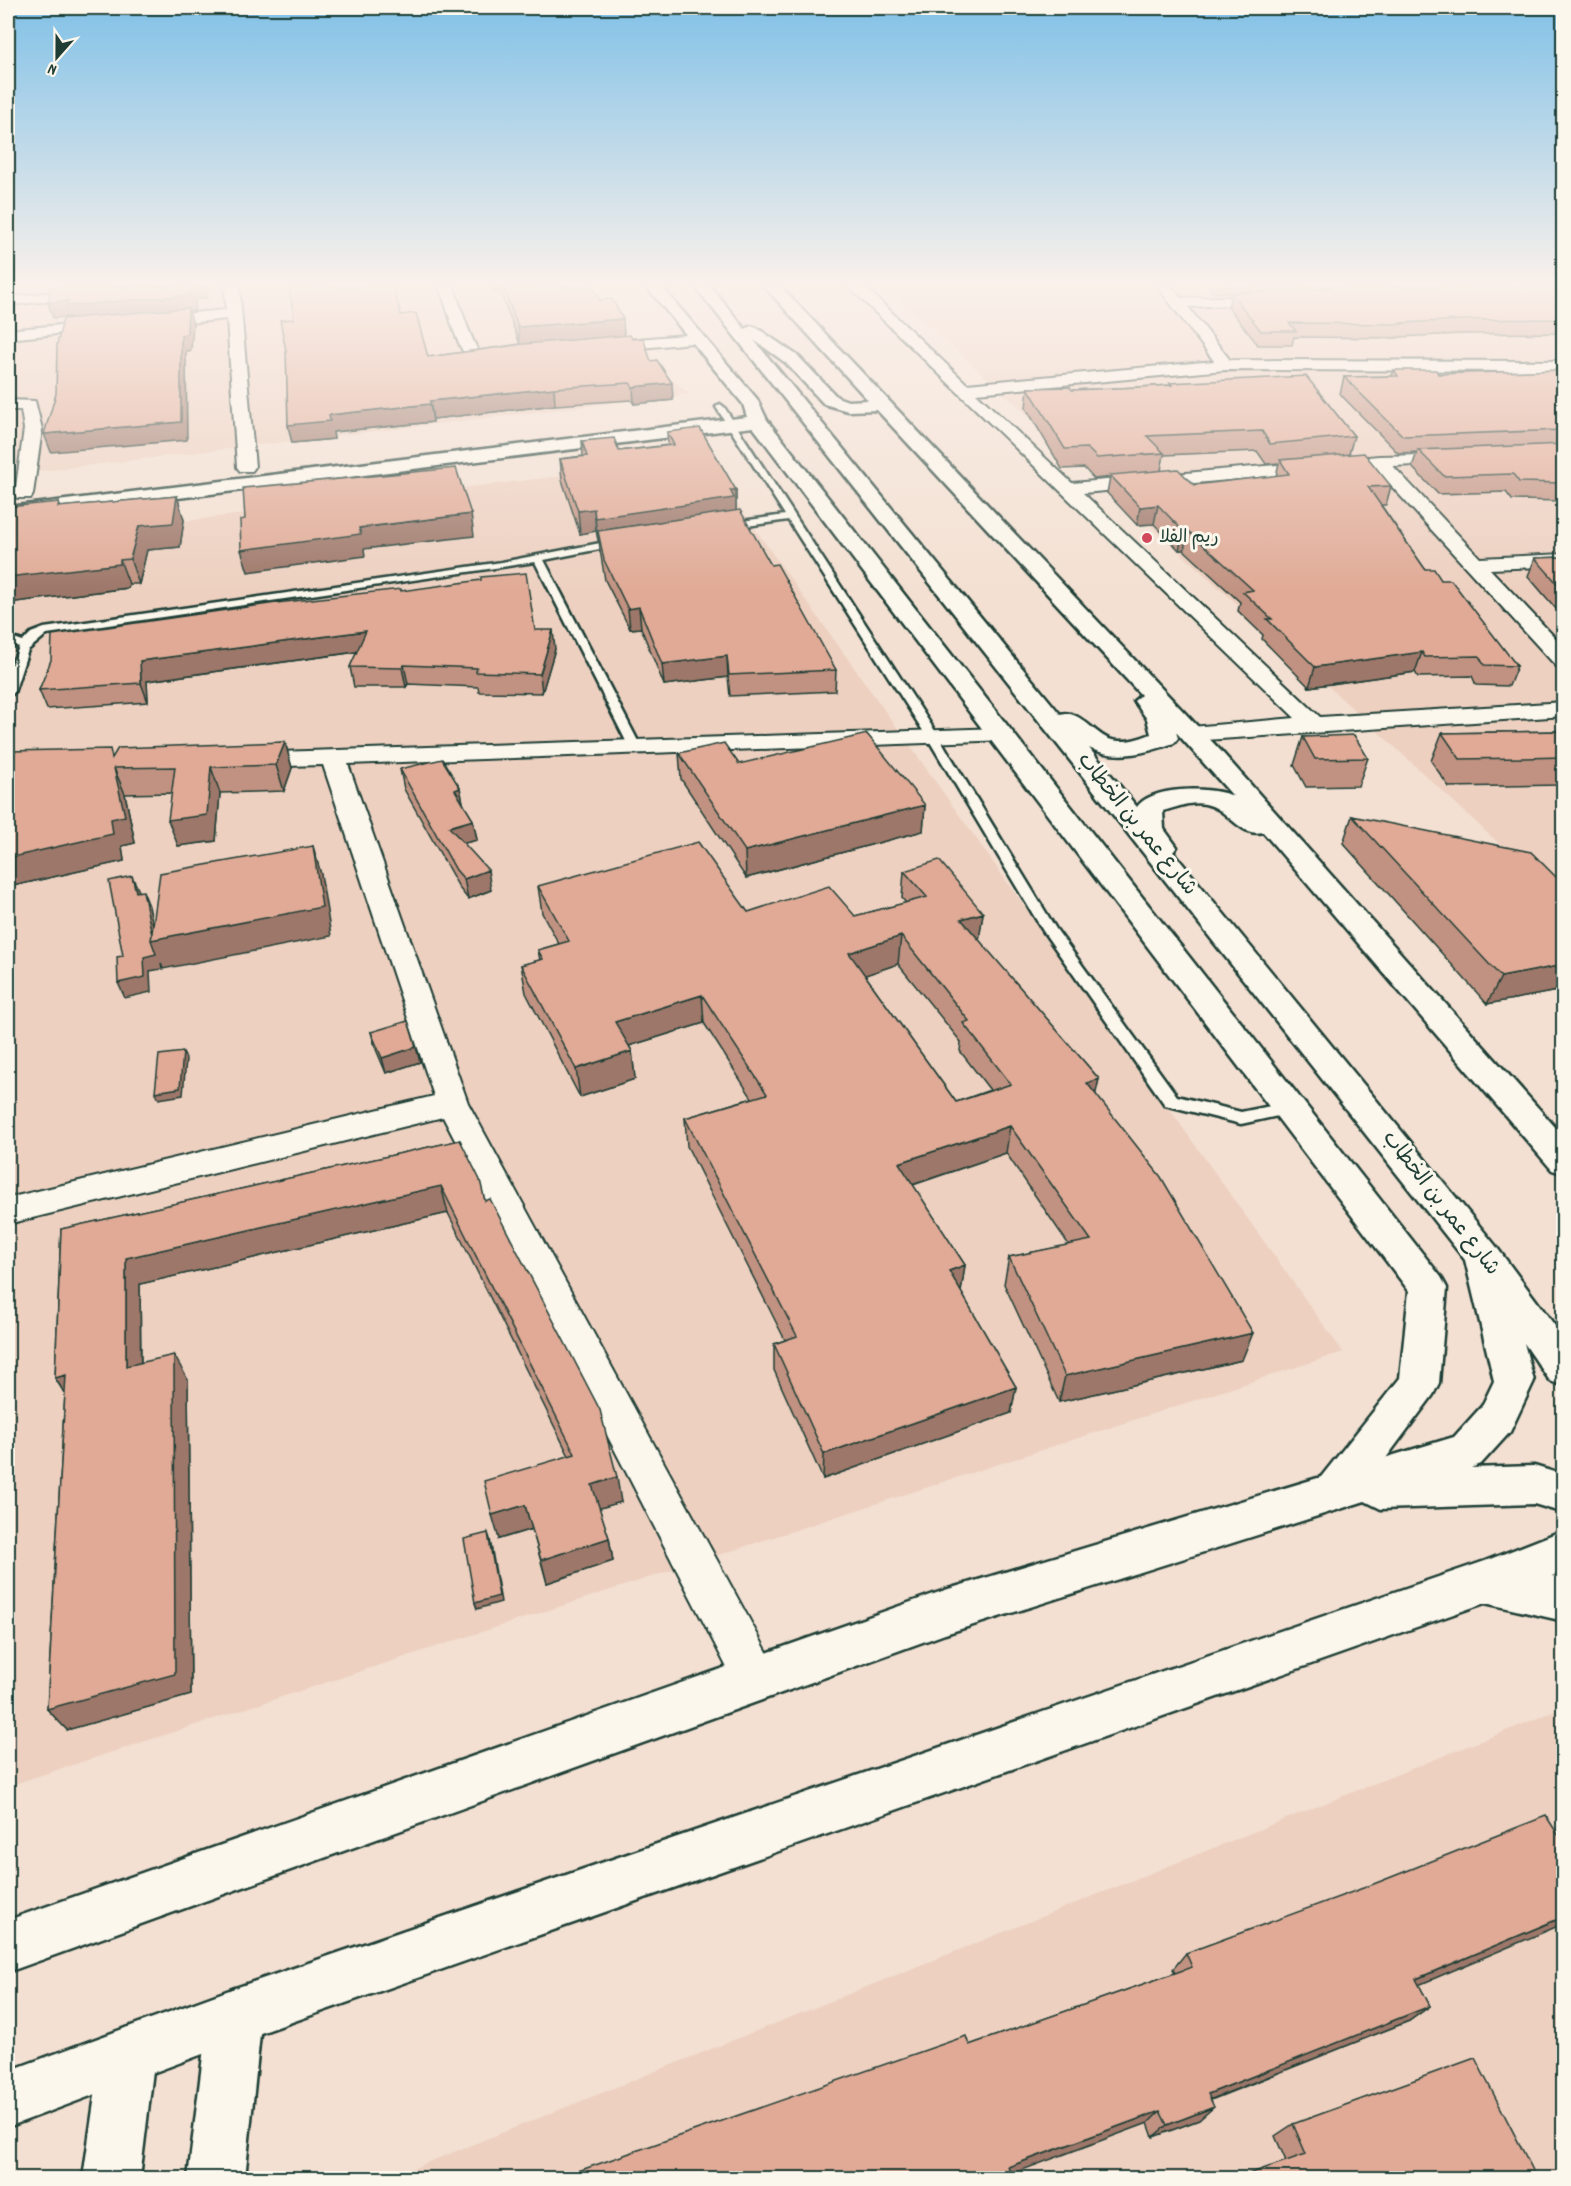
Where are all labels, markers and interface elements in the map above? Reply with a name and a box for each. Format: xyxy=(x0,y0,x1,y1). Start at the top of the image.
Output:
north arrow xyxy=(27,27,87,87)
text: N xyxy=(45,56,60,81)
place label: ريم الفلا xyxy=(1159,526,1219,551)
marker: ريم الفلا xyxy=(1140,531,1154,545)
street label: شارع عمر بن الخطاب xyxy=(1069,747,1203,903)
street label: شارع عمر بن الخطاب xyxy=(1374,1125,1506,1283)

